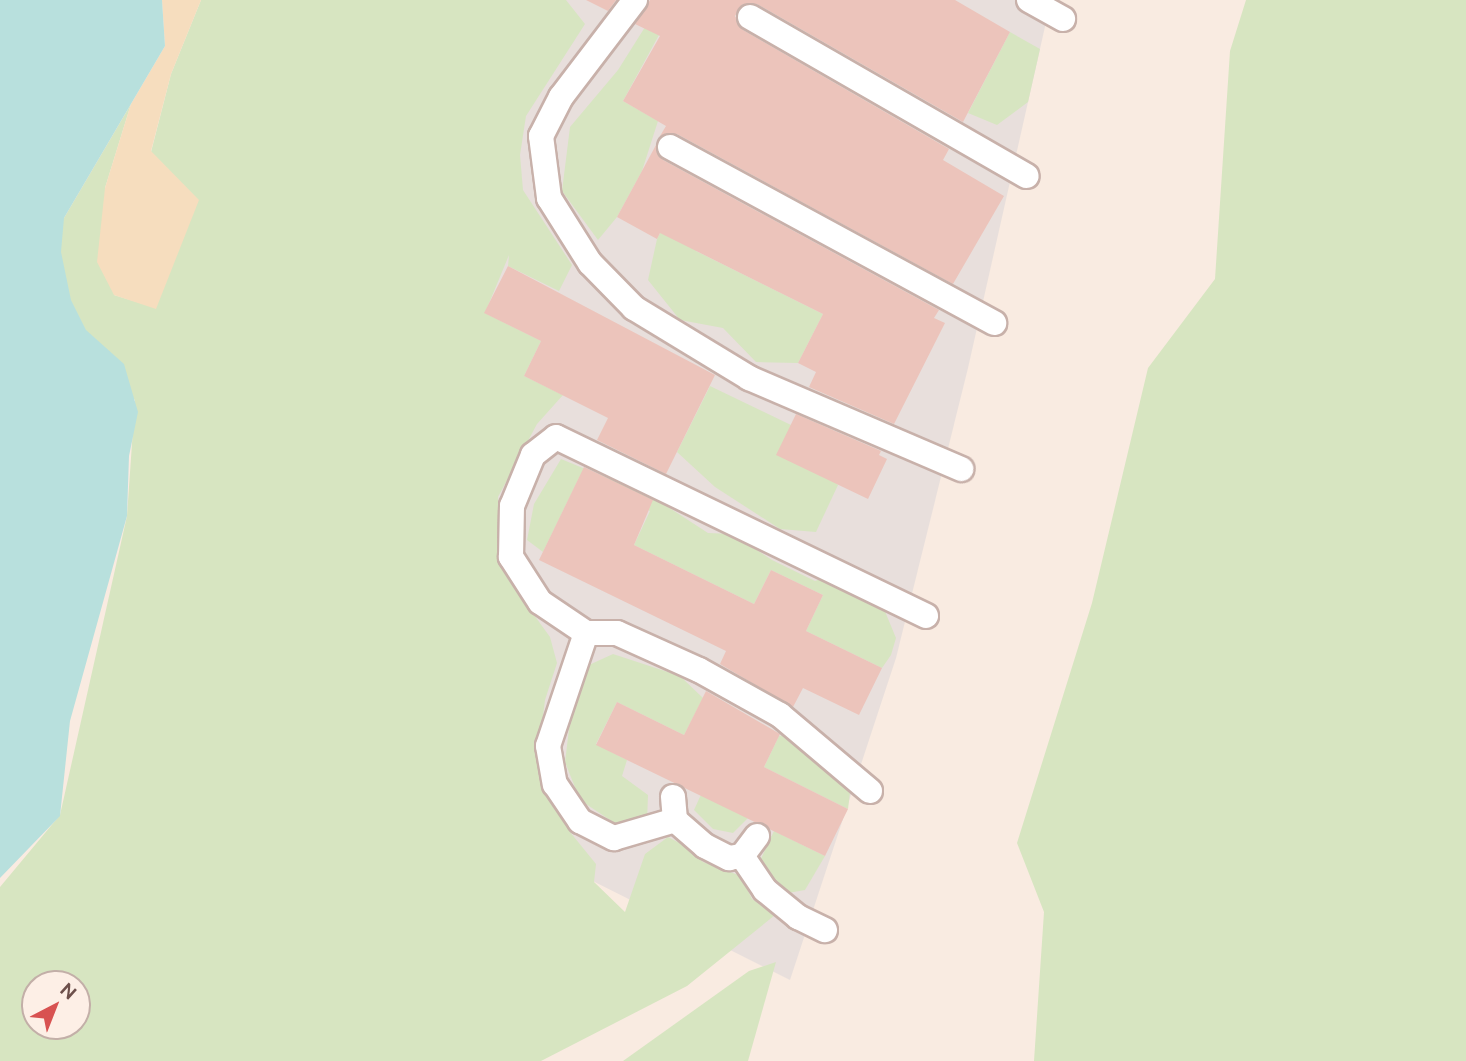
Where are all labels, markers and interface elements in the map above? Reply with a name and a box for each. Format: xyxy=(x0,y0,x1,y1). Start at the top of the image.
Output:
north arrow xyxy=(21,970,91,1040)
text: N xyxy=(56,978,81,1004)

